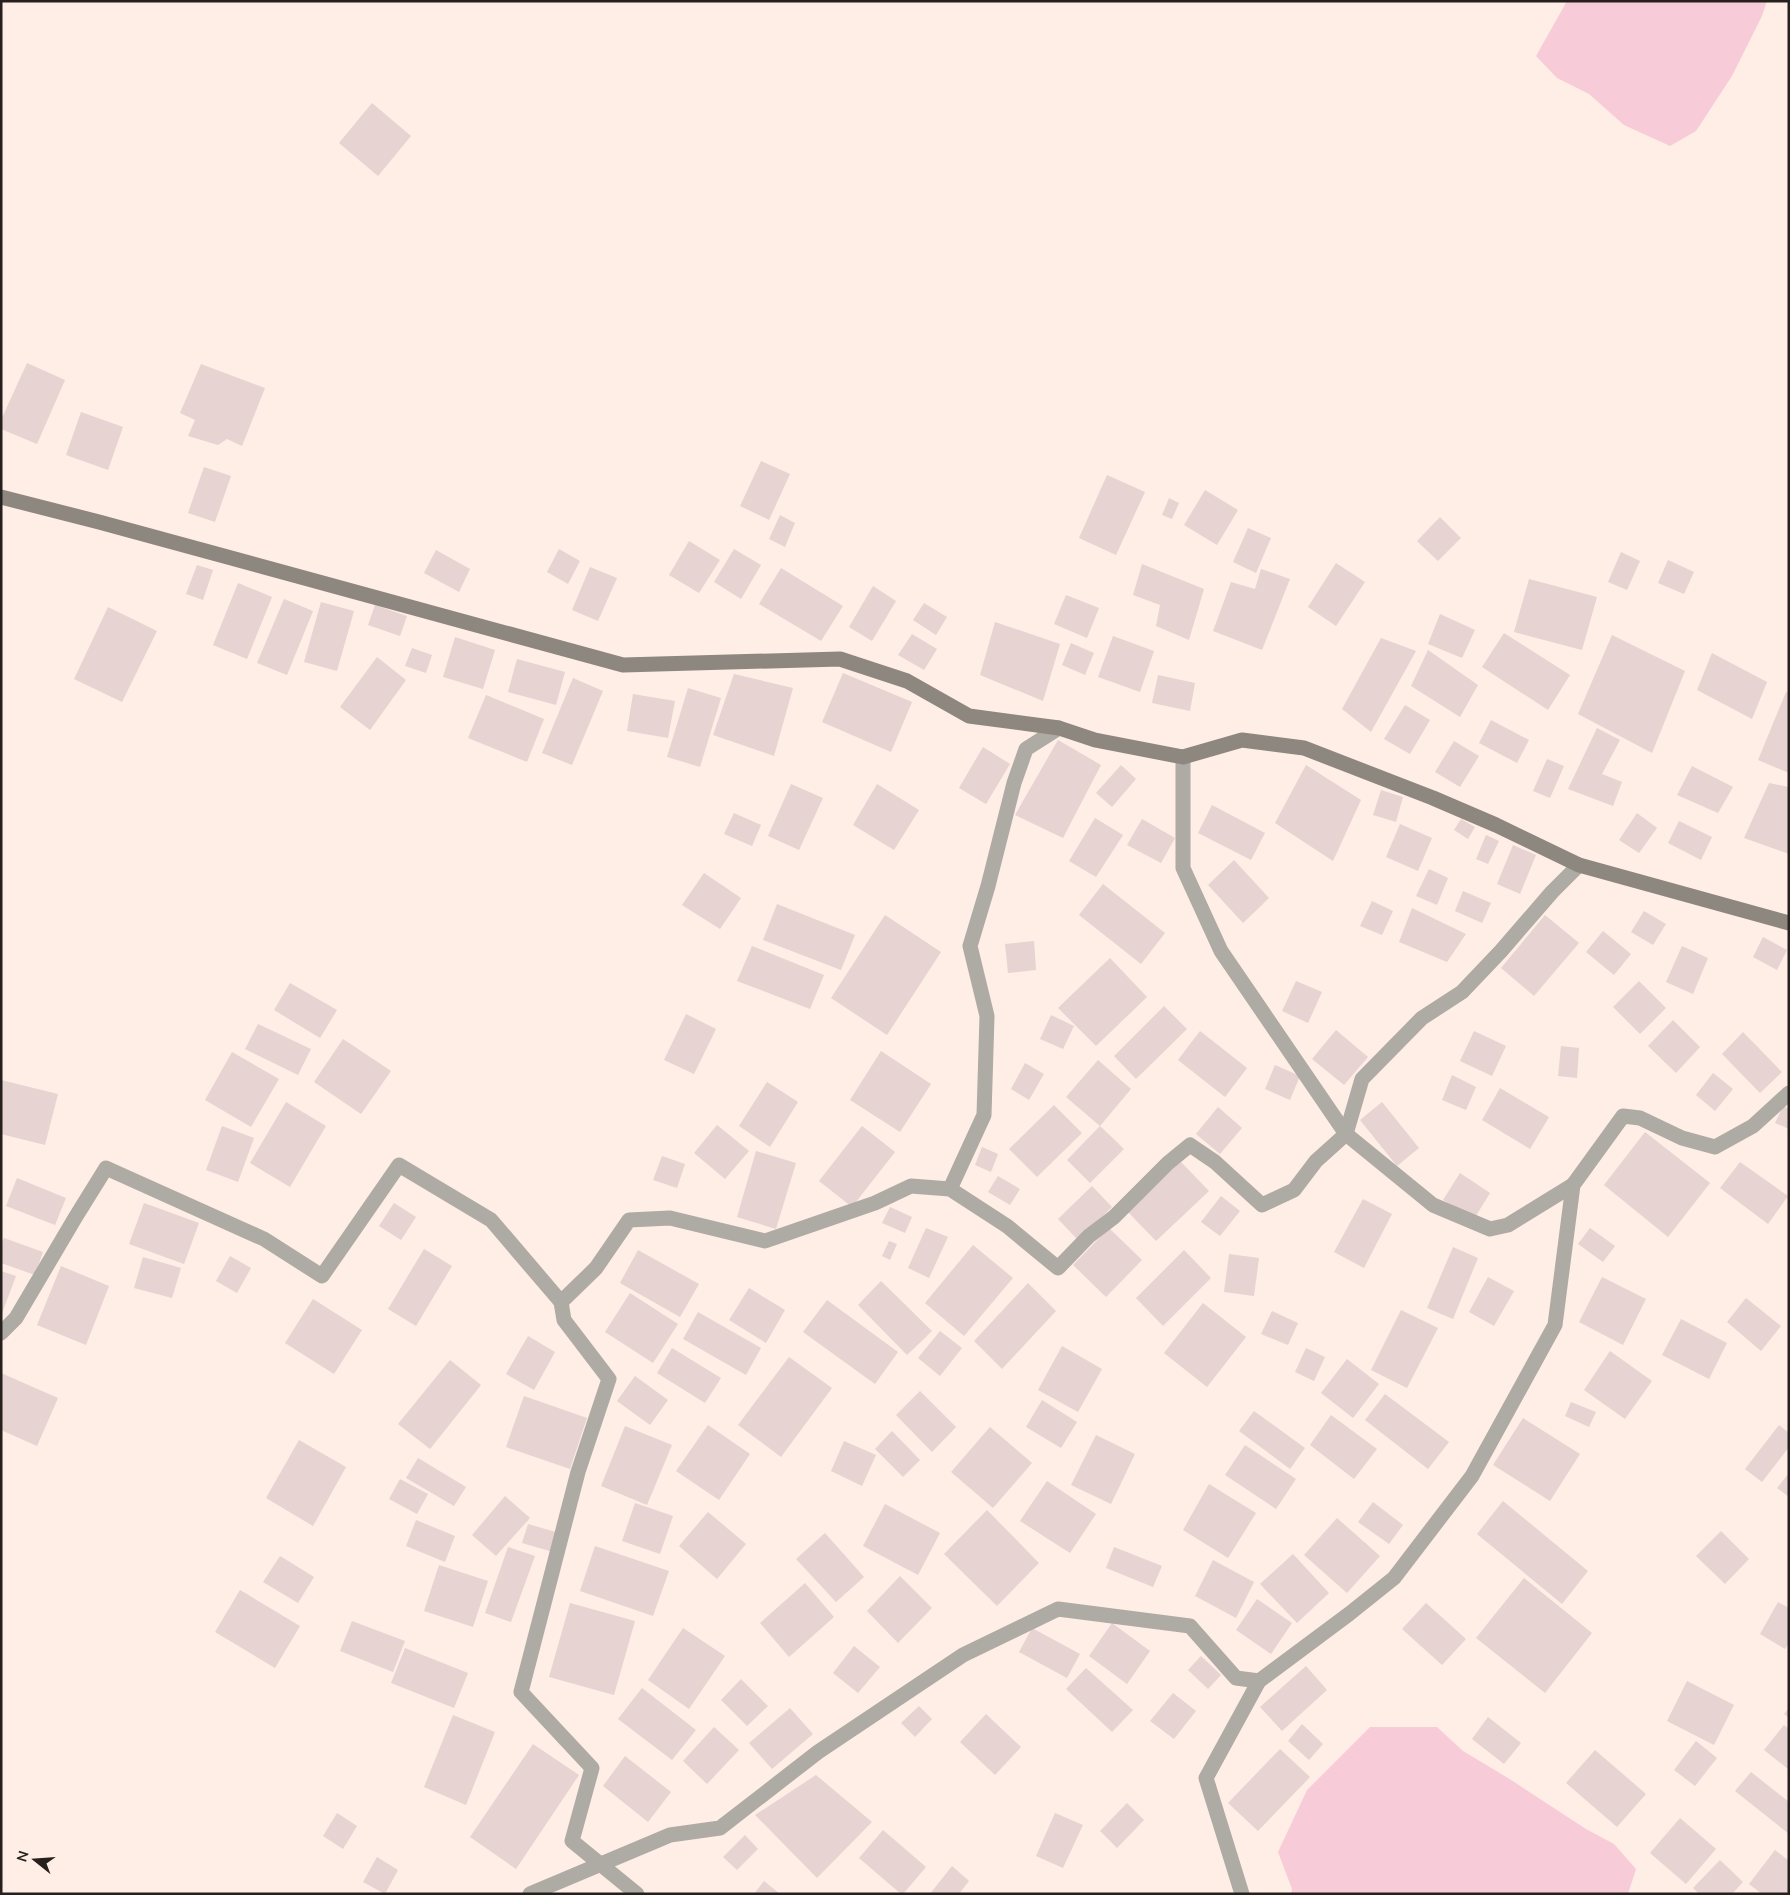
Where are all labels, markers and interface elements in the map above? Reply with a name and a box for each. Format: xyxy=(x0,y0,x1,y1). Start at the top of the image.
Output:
north arrow xyxy=(10,1835,60,1885)
text: N xyxy=(12,1849,33,1864)

